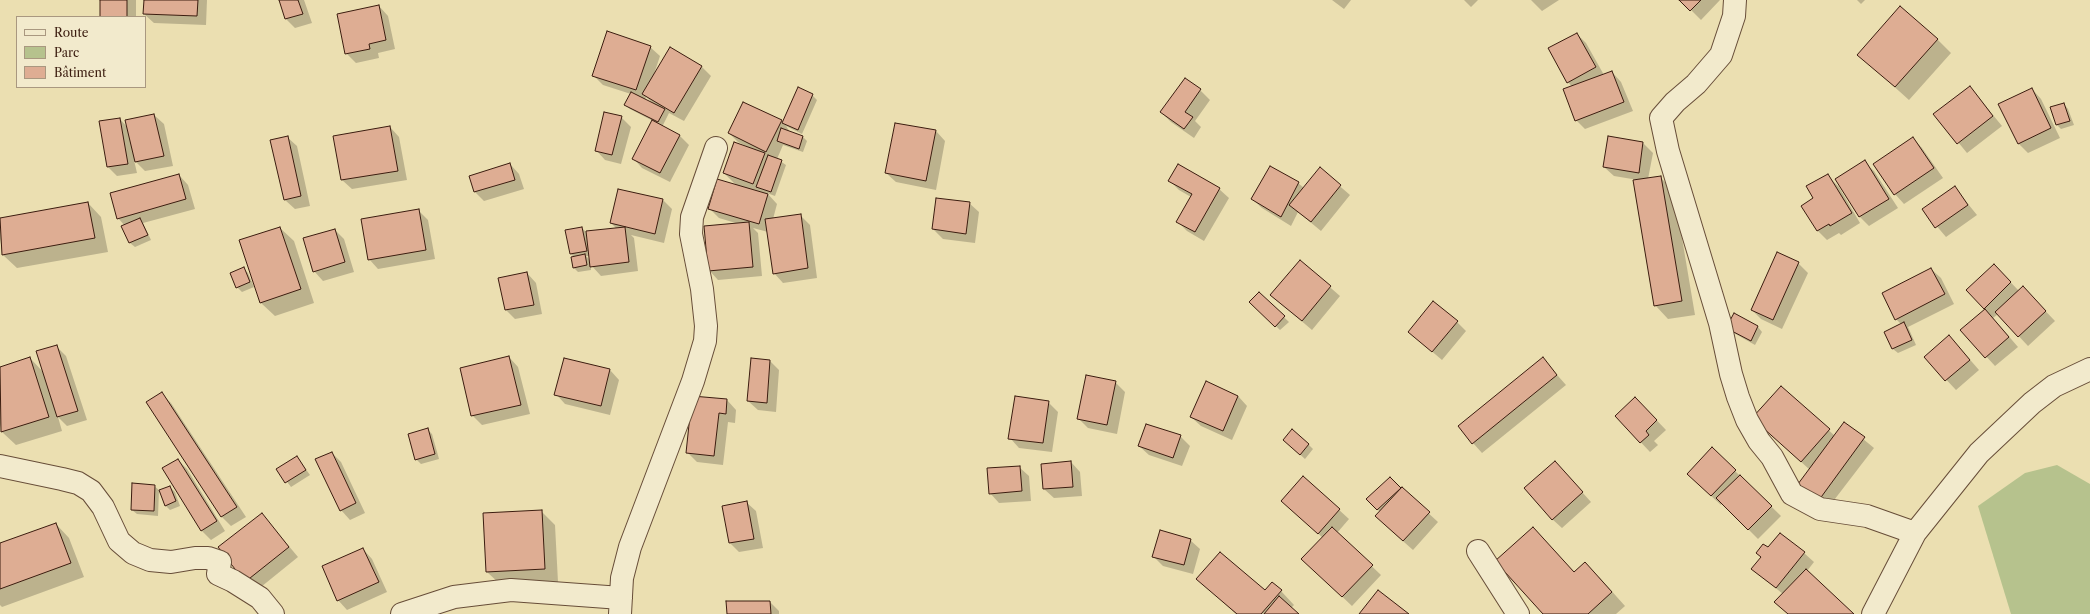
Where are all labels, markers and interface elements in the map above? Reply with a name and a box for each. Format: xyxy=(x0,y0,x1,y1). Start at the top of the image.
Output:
legend xyxy=(16,16,146,88)
text: Route xyxy=(54,25,88,40)
text: Parc xyxy=(54,45,79,60)
text: Bâtiment xyxy=(54,65,106,80)

